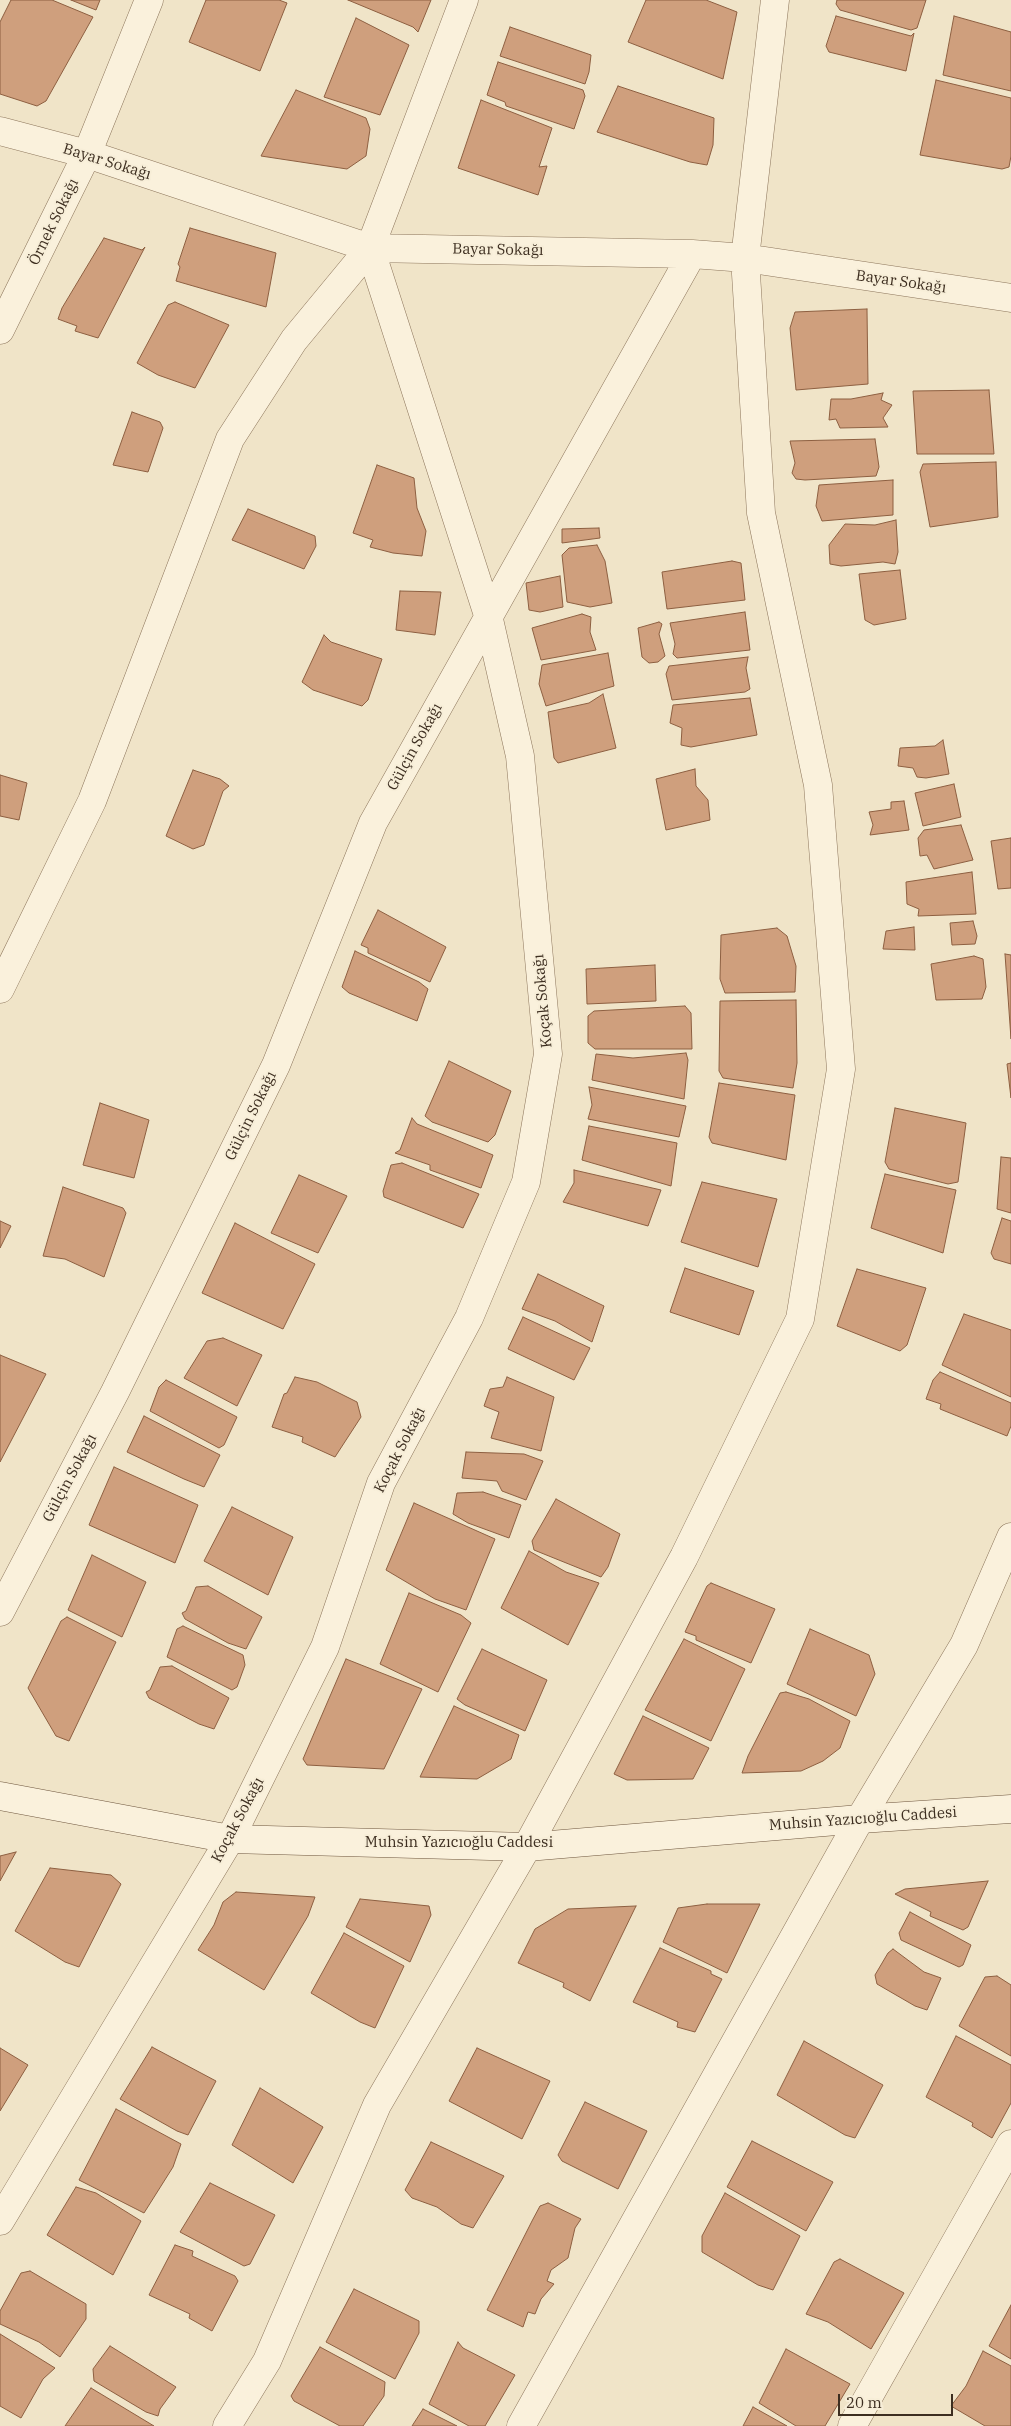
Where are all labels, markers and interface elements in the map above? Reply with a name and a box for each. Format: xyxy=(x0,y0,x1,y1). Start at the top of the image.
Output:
street label: Bayar Sokağı xyxy=(61,140,153,184)
street label: Örnek Sokağı xyxy=(25,176,83,268)
street label: Bayar Sokağı xyxy=(452,240,544,260)
street label: Bayar Sokağı xyxy=(855,267,947,297)
street label: Gülçin Sokağı xyxy=(384,700,446,794)
street label: Koçak Sokağı xyxy=(530,953,556,1049)
street label: Gülçin Sokağı xyxy=(222,1068,280,1164)
street label: Koçak Sokağı xyxy=(371,1404,429,1496)
street label: Gülçin Sokağı xyxy=(39,1431,101,1525)
street label: Koçak Sokağı xyxy=(208,1774,268,1866)
street label: Muhsin Yazıcıoğlu Caddesi xyxy=(768,1803,958,1835)
street label: Muhsin Yazıcıoğlu Caddesi xyxy=(365,1834,553,1852)
scale bar xyxy=(841,2384,956,2416)
text: 20 m xyxy=(846,2393,882,2412)

